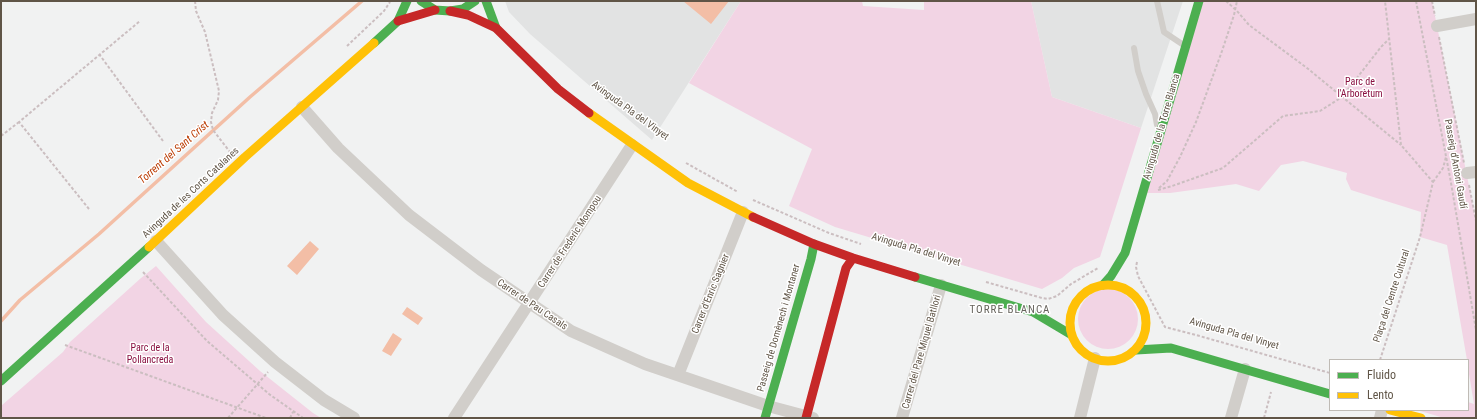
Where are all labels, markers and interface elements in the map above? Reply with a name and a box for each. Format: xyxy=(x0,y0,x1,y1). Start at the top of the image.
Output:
street label: Avinguda de la Torre Blanca xyxy=(1141,73,1183,181)
park label: Parc de l'Arborètum xyxy=(1337,76,1383,100)
street label: Avinguda Pla del Vinyet xyxy=(589,79,671,143)
street label: Passeig d'Antoni Gaudí xyxy=(1441,118,1469,210)
water label: Torrent del Sant Crist xyxy=(136,119,212,187)
street label: Avinguda de les Corts Catalanes xyxy=(140,145,242,241)
street label: Carrer de Frederic Mompou xyxy=(536,194,604,290)
street label: Avinguda Pla del Vinyet xyxy=(870,231,962,269)
street label: Plaça del Centre Cultural xyxy=(1371,248,1413,344)
street label: Carrer d'Enric Sagnier xyxy=(690,252,732,336)
street label: Passeig de Domènech i Montaner xyxy=(755,263,803,393)
street label: Carrer de Pau Casals xyxy=(494,277,570,333)
street label: Carrer del Pare Miquel Batllori xyxy=(900,294,944,410)
district label: TORRE BLANCA xyxy=(970,303,1050,317)
street label: Avinguda Pla del Vinyet xyxy=(1188,315,1280,353)
park label: Parc de la Pollancreda xyxy=(127,342,173,366)
legend xyxy=(1329,359,1469,411)
text: Fluido xyxy=(1367,368,1396,382)
text: Lento xyxy=(1367,388,1394,402)

